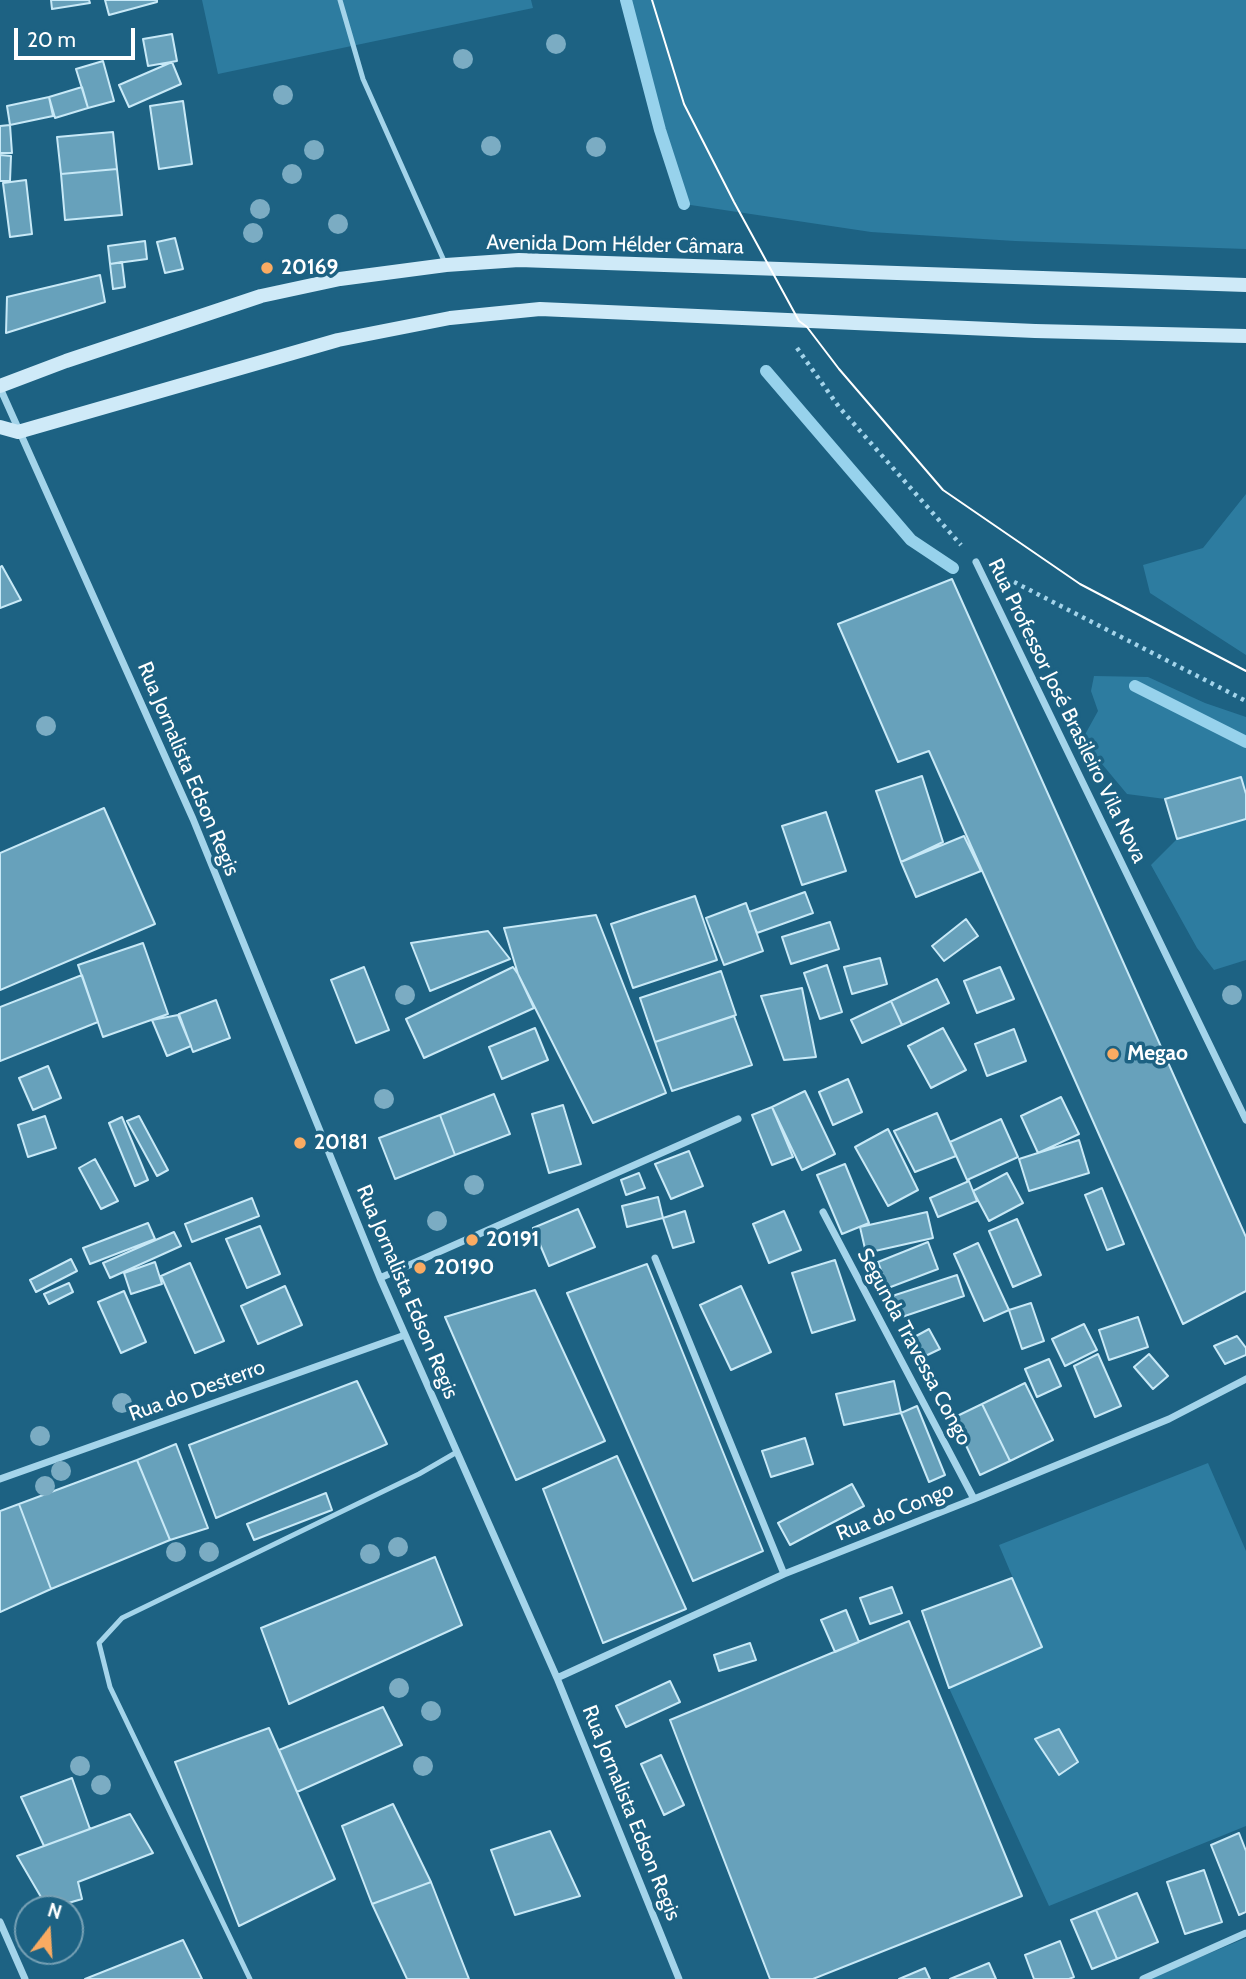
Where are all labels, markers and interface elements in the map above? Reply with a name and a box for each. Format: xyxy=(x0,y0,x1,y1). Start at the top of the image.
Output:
scale bar xyxy=(18,14,138,58)
text: 20 m xyxy=(27,27,76,52)
street label: Avenida Dom Hélder Câmara xyxy=(486,230,744,260)
place label: 20169 xyxy=(281,255,338,281)
marker: 20169 xyxy=(259,260,275,276)
street label: Rua Professor José Brasileiro Vila Nova xyxy=(982,555,1152,867)
street label: Rua Jornalista Edson Regis xyxy=(131,658,245,880)
place label: Megao xyxy=(1127,1041,1188,1067)
marker: Megao xyxy=(1105,1046,1121,1062)
place label: 20181 xyxy=(314,1130,368,1156)
marker: 20181 xyxy=(292,1135,308,1151)
street label: Rua Jornalista Edson Regis xyxy=(350,1181,464,1403)
place label: 20191 xyxy=(486,1227,539,1253)
marker: 20191 xyxy=(464,1232,480,1248)
street label: Segunda Travessa Congo xyxy=(851,1244,977,1450)
place label: 20190 xyxy=(434,1255,494,1281)
marker: 20190 xyxy=(412,1260,428,1276)
street label: Rua do Desterro xyxy=(125,1355,269,1427)
street label: Rua do Congo xyxy=(833,1477,957,1547)
street label: Rua Jornalista Edson Regis xyxy=(576,1702,686,1924)
north arrow xyxy=(14,1895,84,1965)
text: N xyxy=(45,1898,64,1924)

